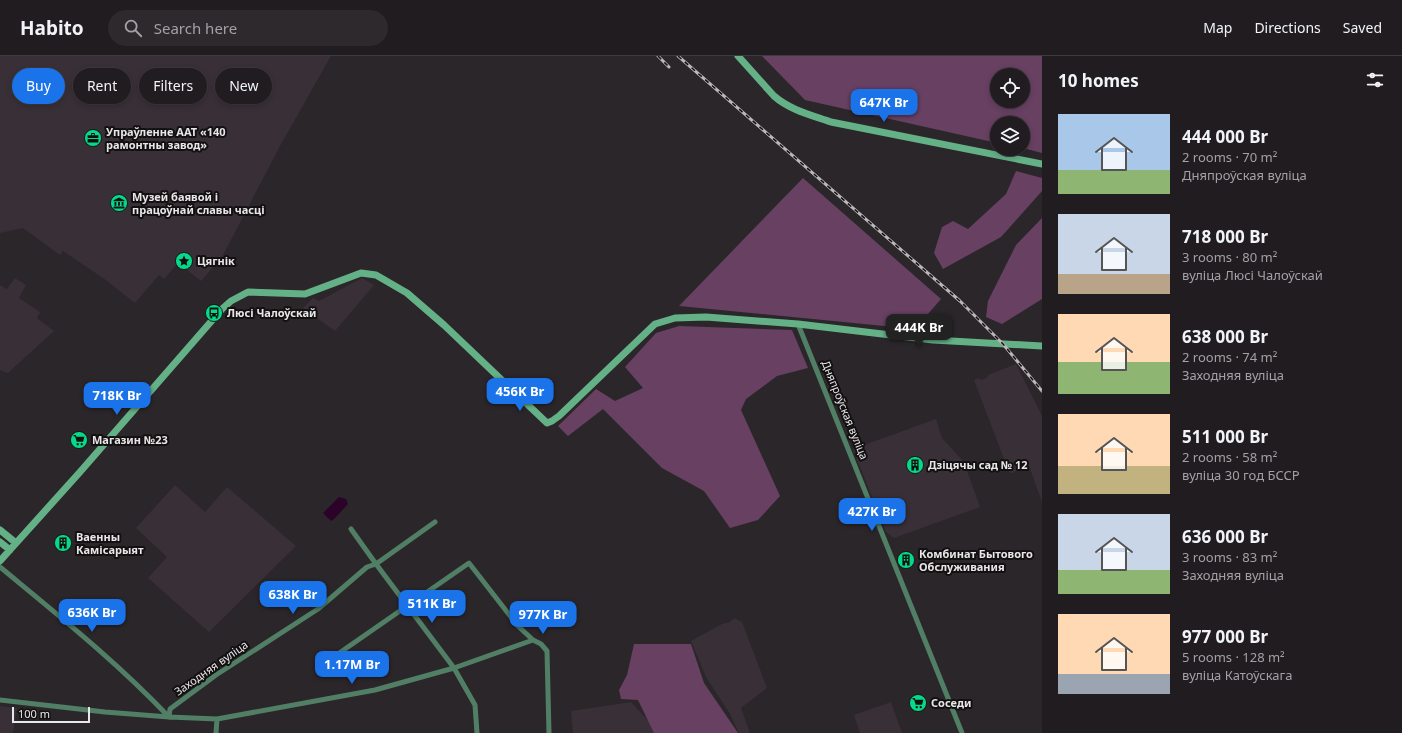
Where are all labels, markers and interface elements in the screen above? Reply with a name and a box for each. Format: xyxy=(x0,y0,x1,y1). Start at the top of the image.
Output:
search box xyxy=(108,10,388,46)
text: Habito xyxy=(20,15,84,41)
icon: search xyxy=(122,17,144,39)
text: Search here xyxy=(154,18,237,38)
text: Map xyxy=(1203,18,1232,37)
text: Directions xyxy=(1254,18,1321,37)
text: Saved xyxy=(1343,18,1382,37)
chip: Buy xyxy=(12,68,65,104)
chip: Rent xyxy=(73,68,131,104)
chip: Filters xyxy=(139,68,207,104)
chip: New xyxy=(215,68,272,104)
map controls xyxy=(990,68,1030,156)
button: locate xyxy=(990,68,1030,108)
text: 10 homes xyxy=(1058,69,1139,92)
icon: filters xyxy=(1364,69,1386,91)
pin: 647K Br xyxy=(847,89,921,123)
text: 647K Br xyxy=(860,93,908,111)
button: layers xyxy=(990,116,1030,156)
place label: Упраўленне ААТ «140 рамонтны завод» xyxy=(106,124,226,152)
text: 444 000 Br xyxy=(1182,125,1268,148)
office icon: Упраўленне ААТ «140 рамонтны завод» xyxy=(83,128,103,148)
icon: home xyxy=(1090,130,1138,178)
text: 2 rooms · 70 m² xyxy=(1182,148,1277,166)
text: Дняпроўская вуліца xyxy=(1182,166,1307,184)
place label: Музей баявой і працоўнай славы часці xyxy=(132,189,265,217)
museum icon: Музей баявой і працоўнай славы часці xyxy=(109,193,129,213)
text: 718 000 Br xyxy=(1182,225,1268,248)
icon: home xyxy=(1090,230,1138,278)
text: 3 rooms · 80 m² xyxy=(1182,248,1277,266)
place icon: Цягнік xyxy=(174,251,194,271)
place label: Цягнік xyxy=(197,253,235,268)
text: вуліца Люсі Чалоўскай xyxy=(1182,266,1323,284)
bus stop icon: Люсі Чалоўскай xyxy=(204,303,224,323)
place label: Люсі Чалоўскай xyxy=(227,305,317,320)
pin: 444K Br xyxy=(882,314,956,348)
text: 444K Br xyxy=(895,318,943,336)
text: 638 000 Br xyxy=(1182,325,1268,348)
icon: home xyxy=(1090,330,1138,378)
text: 2 rooms · 74 m² xyxy=(1182,348,1277,366)
street label: Дняпроўская вуліца xyxy=(819,358,872,462)
text: Заходняя вуліца xyxy=(1182,366,1284,384)
pin: 456K Br xyxy=(483,378,557,412)
pin: 718K Br xyxy=(80,382,154,416)
text: 456K Br xyxy=(496,382,544,400)
text: 718K Br xyxy=(93,386,141,404)
text: 511 000 Br xyxy=(1182,425,1268,448)
supermarket icon: Магазин №23 xyxy=(69,430,89,450)
icon: home xyxy=(1090,430,1138,478)
place label: Магазин №23 xyxy=(92,432,168,447)
text: 2 rooms · 58 m² xyxy=(1182,448,1277,466)
building icon: Дзіцячы сад № 12 xyxy=(905,455,925,475)
place label: Дзіцячы сад № 12 xyxy=(928,457,1028,472)
text: вуліца 30 год БССР xyxy=(1182,466,1300,484)
pin: 427K Br xyxy=(835,498,909,532)
text: 427K Br xyxy=(848,502,896,520)
text: 636 000 Br xyxy=(1182,525,1268,548)
place label: Ваенны Камісарыят xyxy=(76,529,144,557)
icon: home xyxy=(1090,530,1138,578)
building icon: Ваенны Камісарыят xyxy=(53,533,73,553)
place label: Комбинат Бытового Обслуживания xyxy=(919,546,1033,574)
text: 3 rooms · 83 m² xyxy=(1182,548,1277,566)
building icon: Комбинат Бытового Обслуживания xyxy=(896,550,916,570)
text: Заходняя вуліца xyxy=(1182,566,1284,584)
pin: 638K Br xyxy=(256,581,330,615)
text: 638K Br xyxy=(269,585,317,603)
pin: 511K Br xyxy=(395,590,469,624)
text: 511K Br xyxy=(408,594,456,612)
pin: 636K Br xyxy=(55,599,129,633)
pin: 977K Br xyxy=(506,601,580,635)
text: 636K Br xyxy=(68,603,116,621)
text: 977K Br xyxy=(519,605,567,623)
text: 977 000 Br xyxy=(1182,625,1268,648)
icon: home xyxy=(1090,630,1138,678)
street label: Заходняя вуліца xyxy=(171,637,250,698)
text: 5 rooms · 128 m² xyxy=(1182,648,1285,666)
pin: 1.17M Br xyxy=(311,651,393,685)
text: 1.17M Br xyxy=(324,655,380,673)
text: вуліца Катоўскага xyxy=(1182,666,1293,684)
supermarket icon: Соседи xyxy=(908,693,928,713)
place label: Соседи xyxy=(931,695,971,710)
scale bar xyxy=(12,705,90,724)
text: 100 m xyxy=(18,706,50,721)

